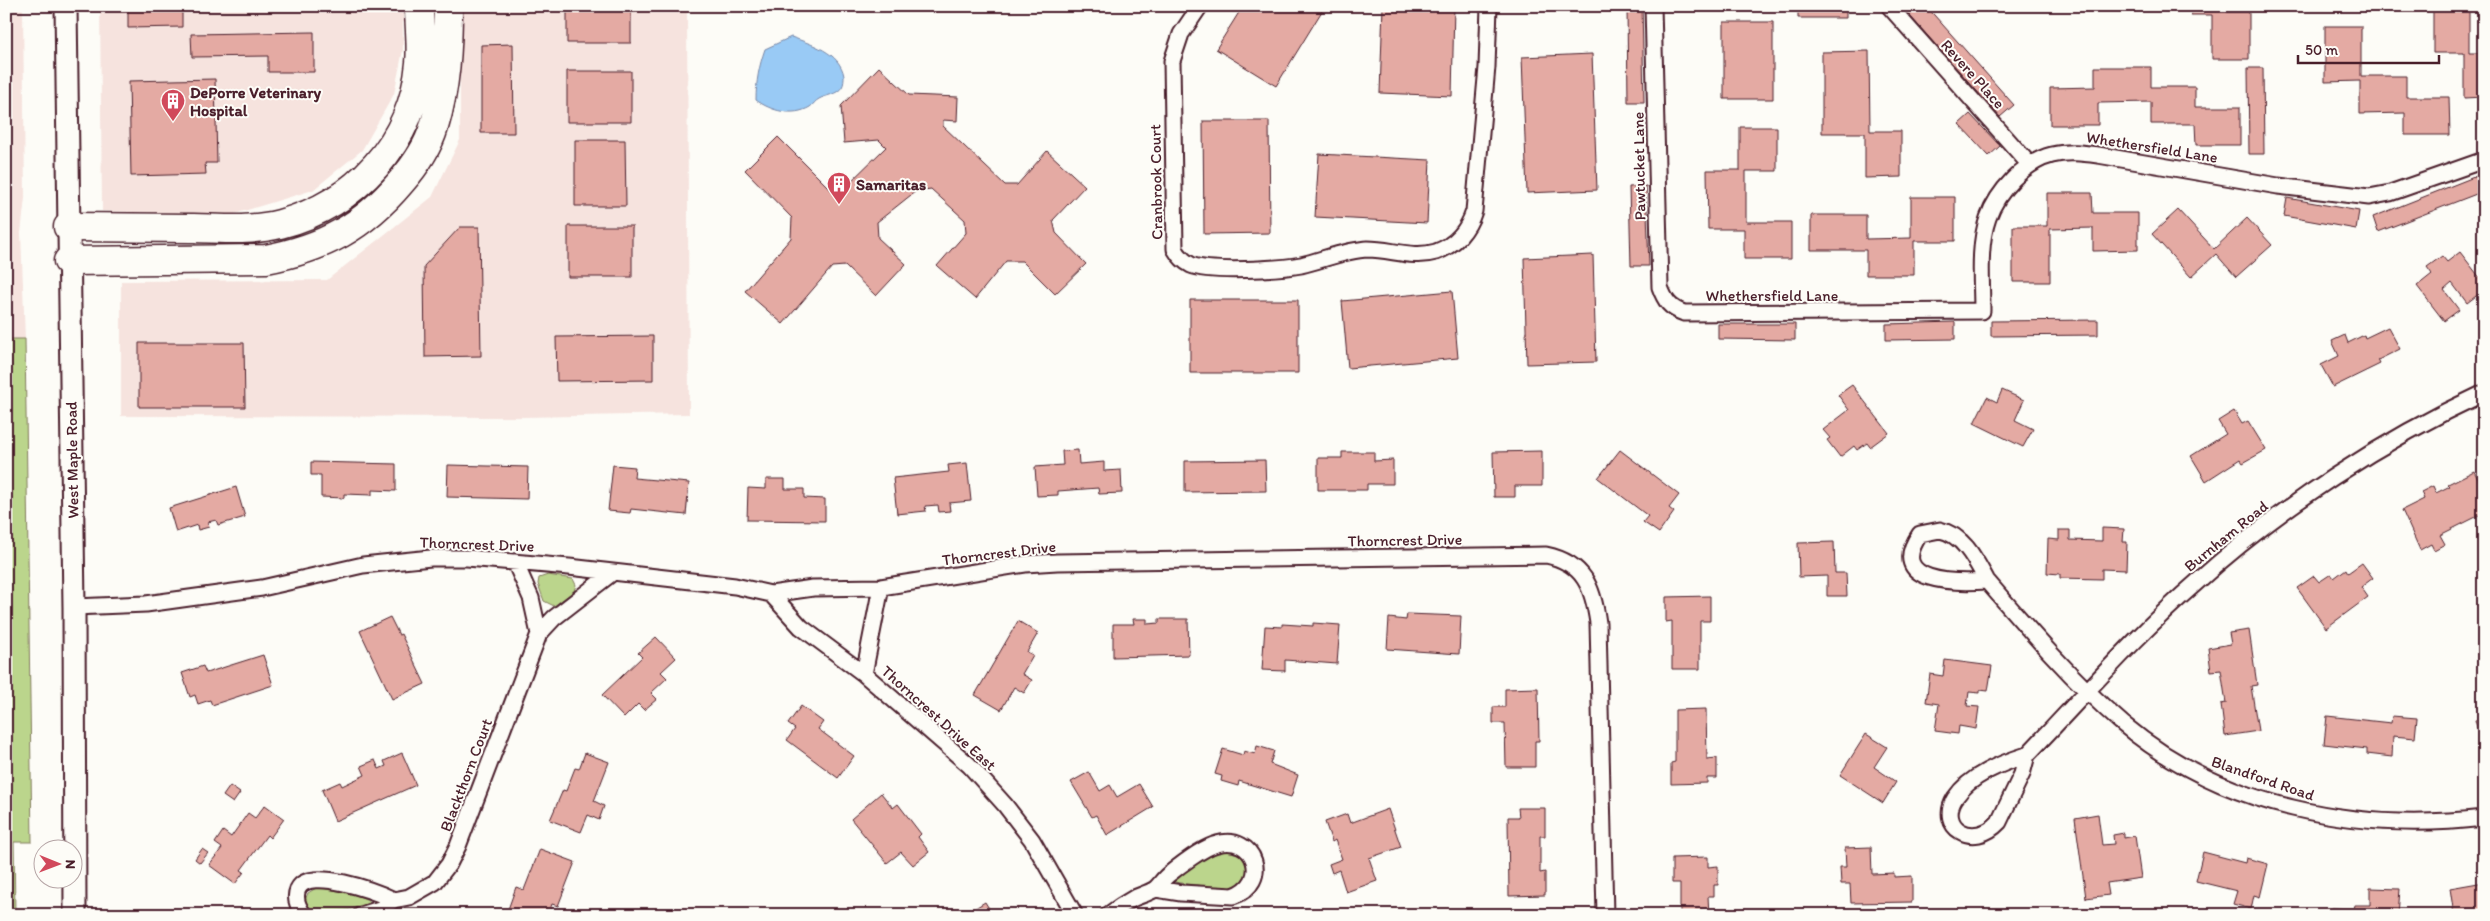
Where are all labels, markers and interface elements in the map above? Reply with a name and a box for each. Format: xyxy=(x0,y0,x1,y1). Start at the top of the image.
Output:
scale bar xyxy=(2298,32,2439,64)
street label: Revere Place xyxy=(1937,35,2009,113)
text: 50 m xyxy=(2305,41,2338,59)
place label: DePorre Veterinary Hospital xyxy=(190,83,321,121)
building icon: DePorre Veterinary Hospital xyxy=(160,88,186,122)
street label: Pawtucket Lane xyxy=(1629,111,1649,221)
street label: Cranbrook Court xyxy=(1145,124,1167,240)
street label: Whethersfield Lane xyxy=(2085,127,2219,167)
building icon: Samaritas xyxy=(826,171,852,205)
place label: Samaritas xyxy=(856,175,926,194)
street label: Whethersfield Lane xyxy=(1706,286,1838,305)
street label: West Maple Road xyxy=(61,401,83,519)
street label: Burnham Road xyxy=(2180,496,2272,576)
street label: Thorncrest Drive xyxy=(1348,530,1462,550)
street label: Thorncrest Drive xyxy=(419,533,535,555)
street label: Thorncrest Drive xyxy=(941,537,1057,569)
street label: Thorncrest Drive East xyxy=(878,661,1000,775)
street label: Blackthorn Court xyxy=(436,716,496,834)
street label: Blandford Road xyxy=(2209,751,2317,805)
north arrow xyxy=(32,838,82,888)
text: N xyxy=(62,859,79,869)

